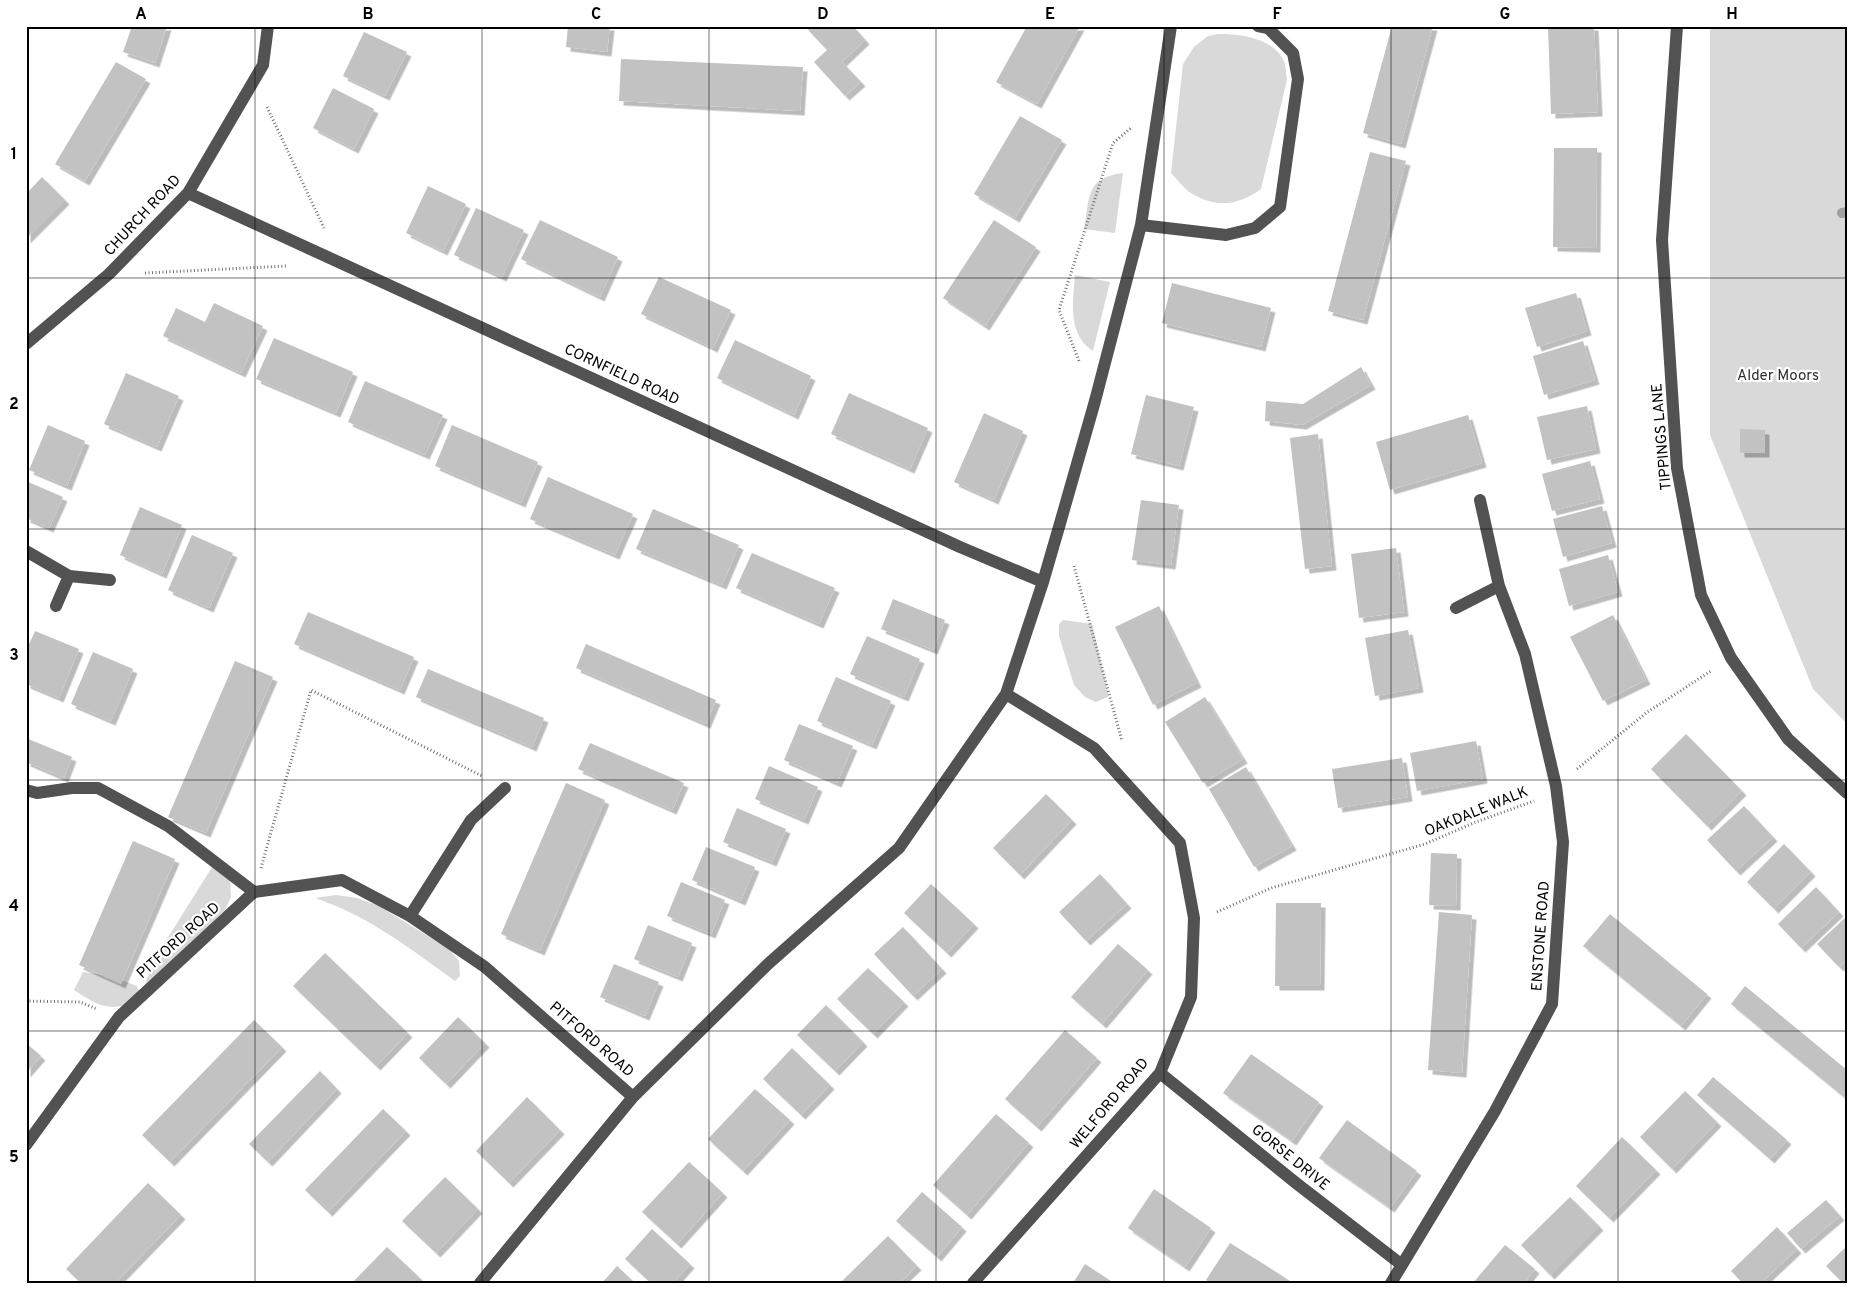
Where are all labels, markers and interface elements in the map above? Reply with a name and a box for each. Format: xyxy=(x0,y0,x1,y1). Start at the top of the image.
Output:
text: A xyxy=(135,5,147,25)
text: B xyxy=(362,5,374,25)
text: C xyxy=(591,5,601,25)
text: D xyxy=(817,5,829,25)
text: E xyxy=(1045,5,1055,25)
text: F xyxy=(1272,5,1282,25)
text: G xyxy=(1500,5,1510,25)
text: H xyxy=(1726,5,1738,25)
text: 1 xyxy=(11,145,17,165)
street label: CHURCH ROAD xyxy=(101,171,186,261)
street label: CORNFIELD ROAD xyxy=(561,340,682,410)
park label: Alder Moors xyxy=(1737,367,1819,386)
street label: TIPPINGS LANE xyxy=(1648,383,1677,491)
text: 2 xyxy=(9,395,19,415)
text: 3 xyxy=(9,646,19,666)
street label: OAKDALE WALK xyxy=(1422,783,1531,842)
street label: ENSTONE ROAD xyxy=(1528,880,1555,992)
text: 4 xyxy=(9,897,19,917)
street label: PITFORD ROAD xyxy=(133,899,225,984)
street label: PITFORD ROAD xyxy=(545,998,637,1082)
street label: WELFORD ROAD xyxy=(1067,1055,1154,1153)
street label: GORSE DRIVE xyxy=(1247,1121,1333,1196)
text: 5 xyxy=(9,1148,19,1168)

